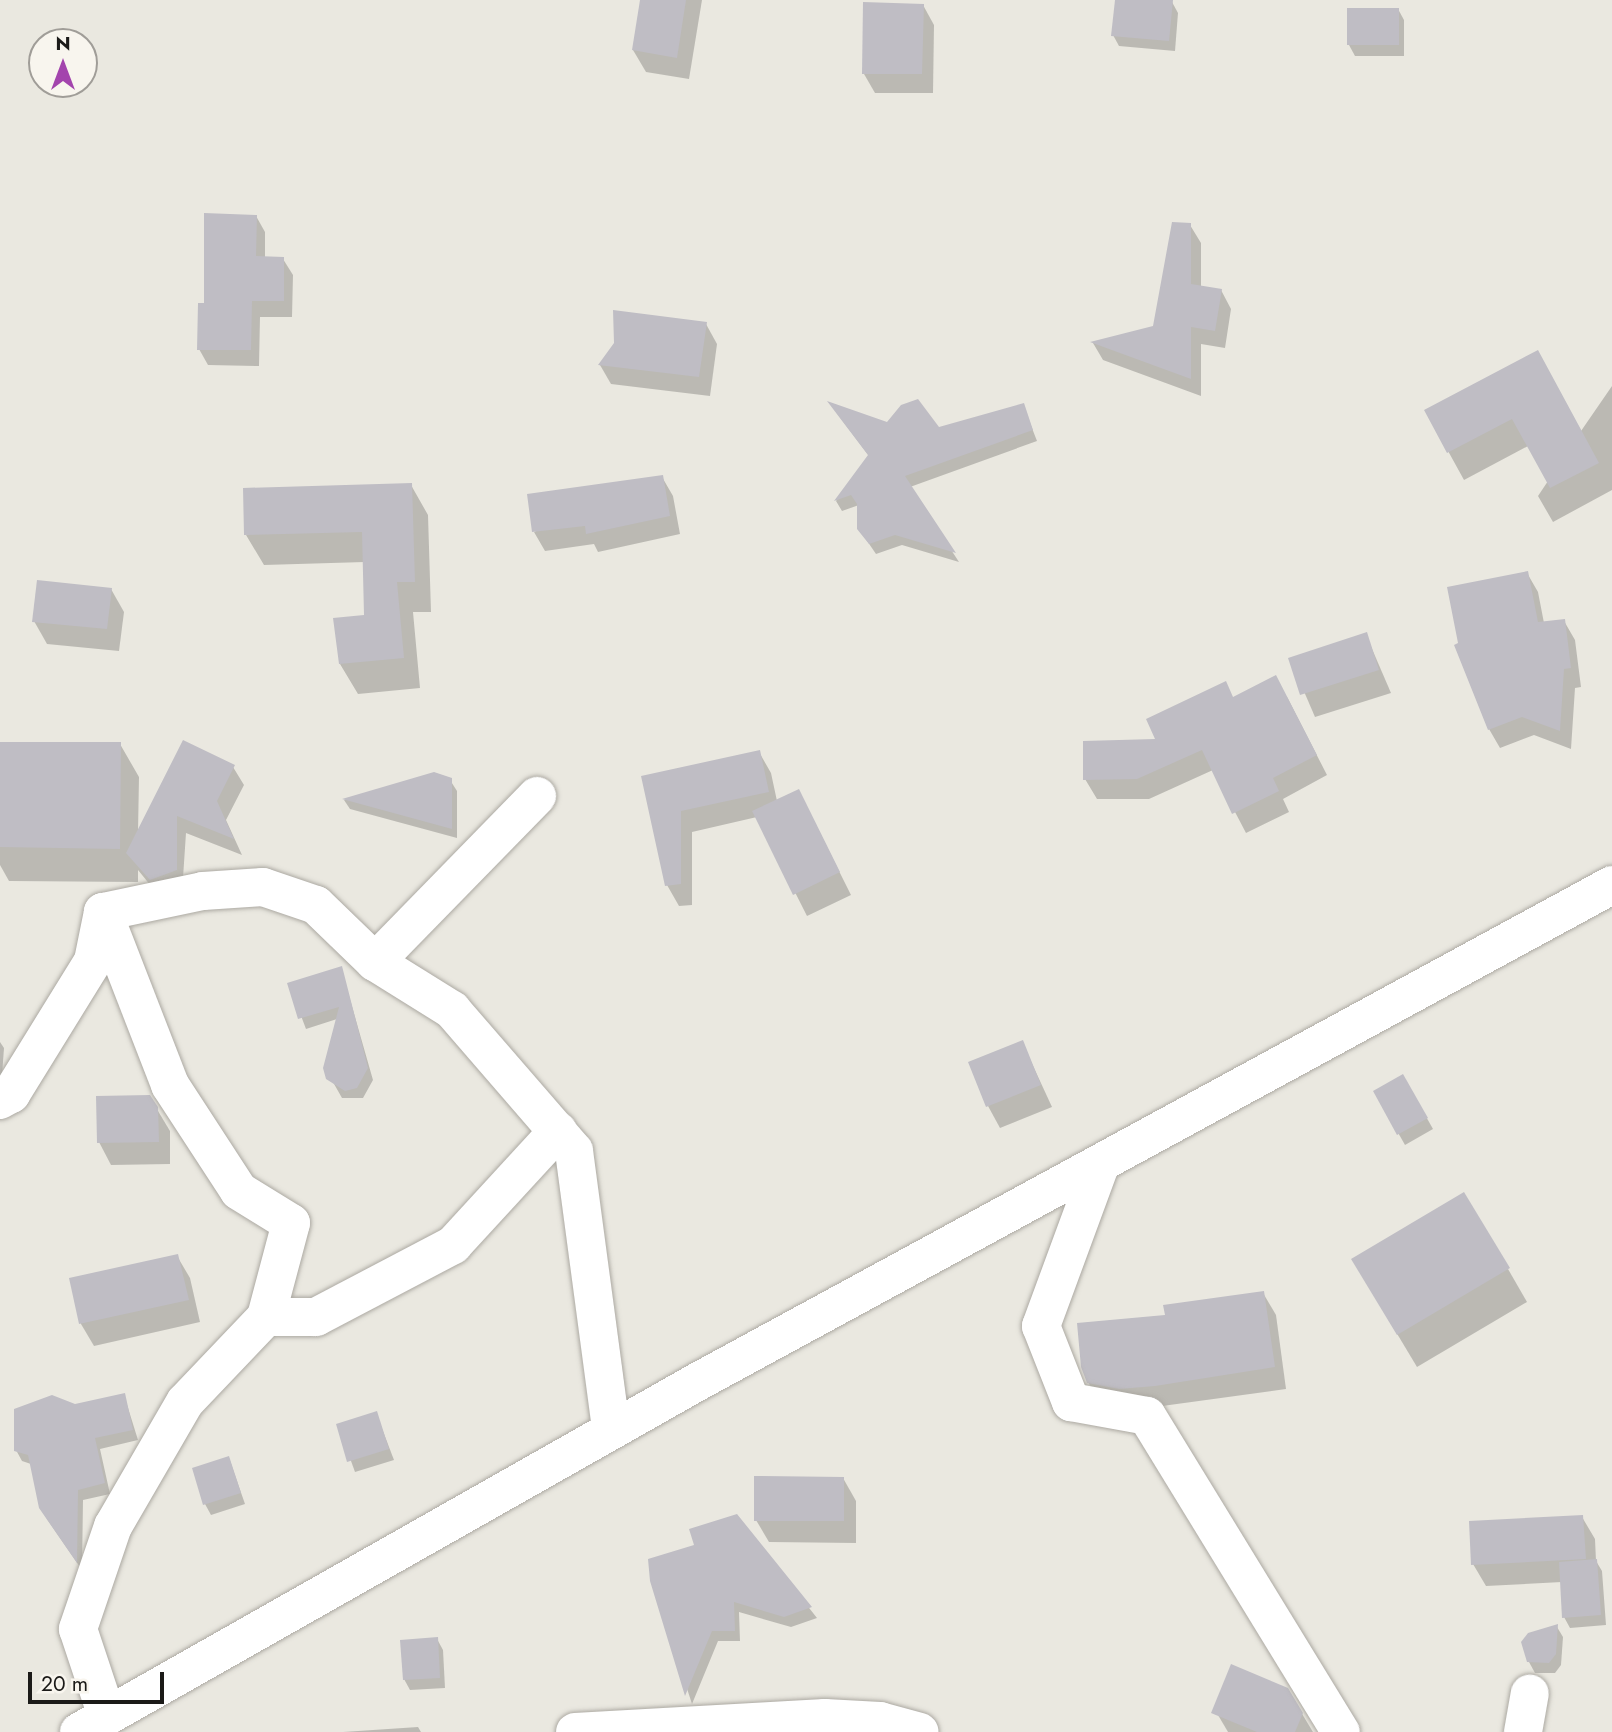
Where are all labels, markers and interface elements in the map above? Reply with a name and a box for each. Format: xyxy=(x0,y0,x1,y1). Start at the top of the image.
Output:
north arrow xyxy=(28,28,98,98)
text: N xyxy=(55,30,71,57)
scale bar xyxy=(32,1658,168,1702)
text: 20 m xyxy=(41,1669,88,1699)

